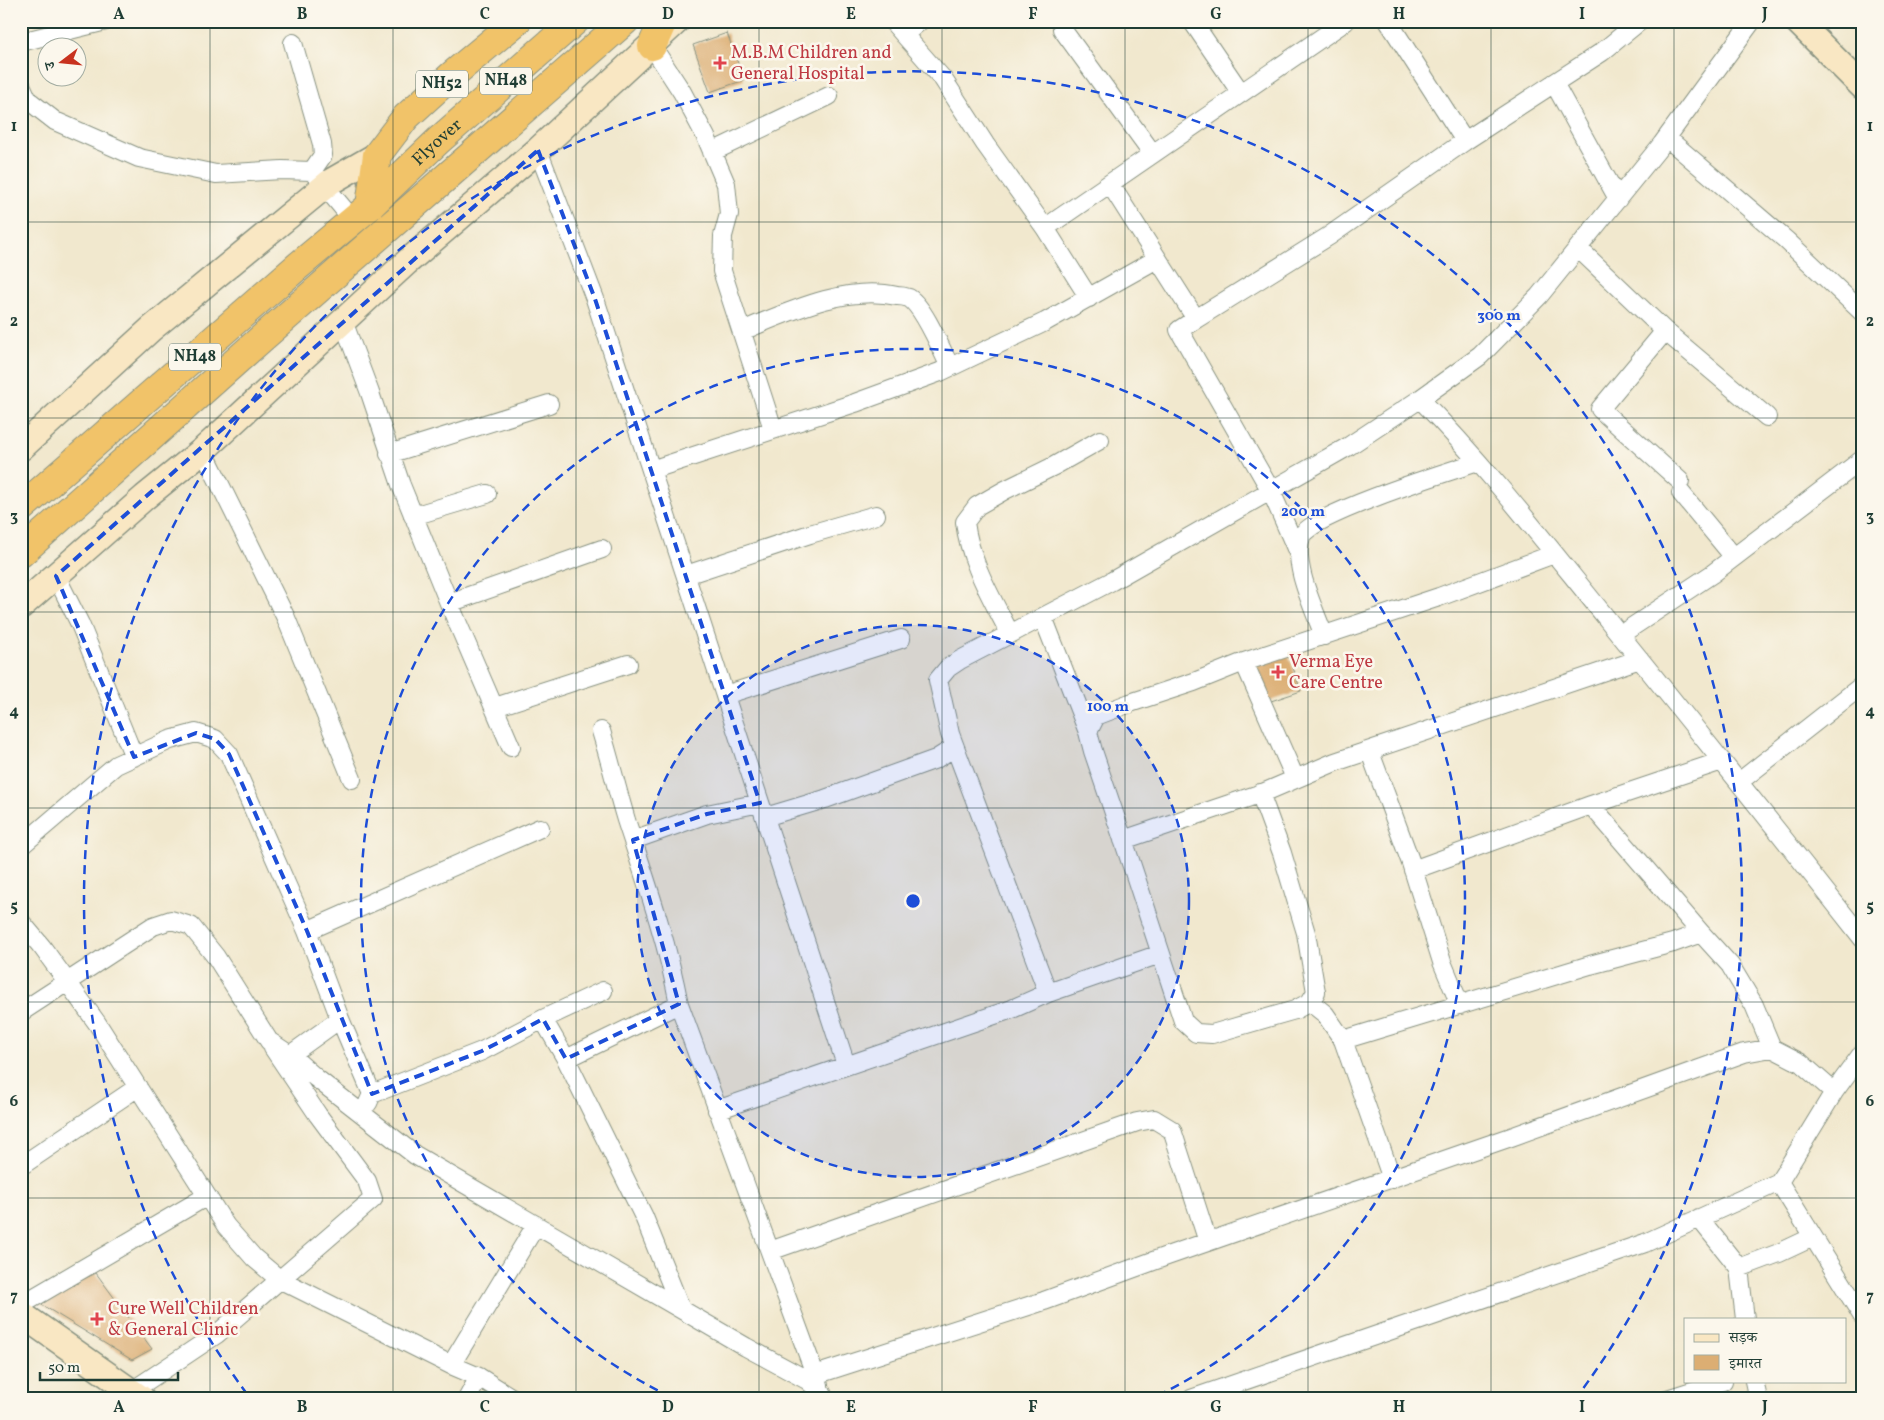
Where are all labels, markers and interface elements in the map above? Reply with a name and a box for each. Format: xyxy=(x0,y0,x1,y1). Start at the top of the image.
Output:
text: A xyxy=(113,4,125,26)
text: B xyxy=(297,4,308,26)
text: C xyxy=(480,4,490,26)
text: D xyxy=(662,4,674,26)
text: E xyxy=(846,4,856,26)
text: F xyxy=(1028,4,1038,26)
text: G xyxy=(1210,4,1222,26)
text: H xyxy=(1393,4,1405,26)
text: I xyxy=(1579,4,1585,26)
text: J xyxy=(1761,4,1768,26)
north arrow xyxy=(38,38,88,88)
place label: M.B.M Children and General Hospital xyxy=(731,41,892,87)
marker: M.B.M Children and General Hospital xyxy=(713,56,727,70)
text: उ xyxy=(41,58,61,72)
road number: NH48 xyxy=(480,68,532,94)
road number: NH52 xyxy=(416,70,468,98)
street label: Flyover xyxy=(407,113,468,172)
text: 1 xyxy=(11,116,17,138)
text: 1 xyxy=(1867,116,1873,138)
text: 300 m xyxy=(1477,306,1521,327)
text: 2 xyxy=(10,311,18,333)
text: 2 xyxy=(1866,311,1874,333)
road number: NH48 xyxy=(169,344,221,371)
text: 200 m xyxy=(1281,502,1325,523)
text: 3 xyxy=(10,506,18,528)
text: 3 xyxy=(1866,506,1874,528)
place label: Verma Eye Care Centre xyxy=(1289,650,1383,696)
marker: Verma Eye Care Centre xyxy=(1271,665,1285,679)
text: 100 m xyxy=(1087,697,1130,718)
text: 4 xyxy=(9,701,19,723)
text: 4 xyxy=(1865,701,1875,723)
centre of rings xyxy=(904,892,922,910)
text: 5 xyxy=(10,896,18,918)
text: 5 xyxy=(1866,896,1874,918)
text: 6 xyxy=(10,1091,19,1113)
text: 6 xyxy=(1866,1091,1875,1113)
text: 7 xyxy=(10,1286,18,1308)
text: 7 xyxy=(1866,1286,1874,1308)
place label: Cure Well Children & General Clinic xyxy=(108,1297,259,1343)
marker: Cure Well Children & General Clinic xyxy=(90,1312,104,1326)
legend xyxy=(1684,1318,1846,1382)
text: सड़क xyxy=(1728,1328,1758,1349)
scale bar xyxy=(40,1350,178,1382)
text: इमारत xyxy=(1728,1354,1763,1375)
text: 50 m xyxy=(48,1358,80,1379)
text: A xyxy=(113,1397,125,1419)
text: B xyxy=(297,1397,308,1419)
text: C xyxy=(480,1397,490,1419)
text: D xyxy=(662,1397,674,1419)
text: E xyxy=(846,1397,856,1419)
text: F xyxy=(1028,1397,1038,1419)
text: G xyxy=(1210,1397,1222,1419)
text: H xyxy=(1393,1397,1405,1419)
text: I xyxy=(1579,1397,1585,1419)
text: J xyxy=(1761,1397,1768,1419)

